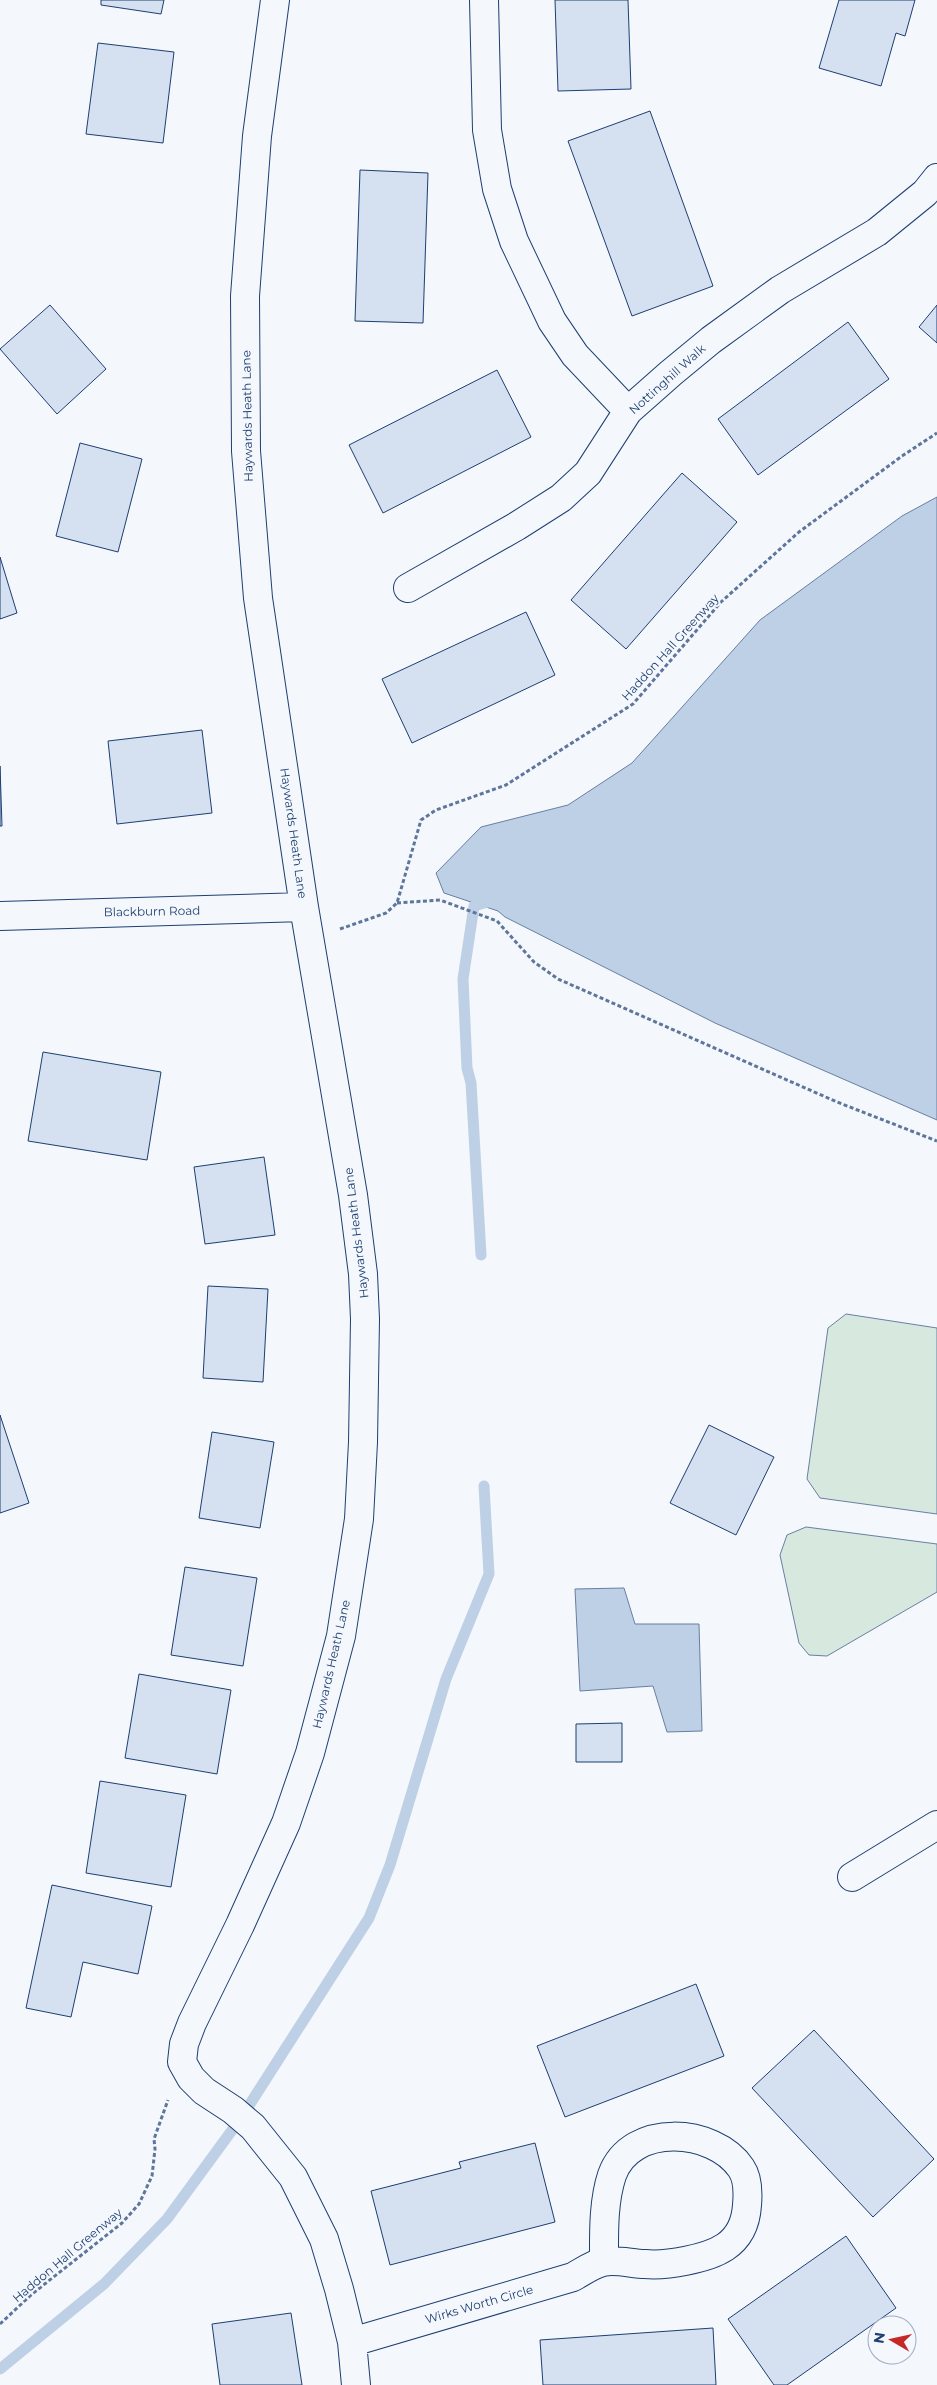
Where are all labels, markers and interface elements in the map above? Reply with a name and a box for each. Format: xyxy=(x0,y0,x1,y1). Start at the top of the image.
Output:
street label: Nottinghill Walk xyxy=(626,340,709,417)
street label: Haywards Heath Lane xyxy=(238,350,256,482)
street label: Haddon Hall Greenway xyxy=(618,590,722,703)
street label: Haywards Heath Lane xyxy=(277,767,311,899)
street label: Blackburn Road xyxy=(104,903,200,919)
street label: Haywards Heath Lane xyxy=(341,1167,371,1299)
street label: Haywards Heath Lane xyxy=(309,1598,353,1730)
street label: Haddon Hall Greenway xyxy=(9,2204,125,2305)
street label: Wirks Worth Circle xyxy=(423,2281,535,2327)
north arrow xyxy=(867,2315,917,2365)
text: N xyxy=(869,2331,889,2345)

